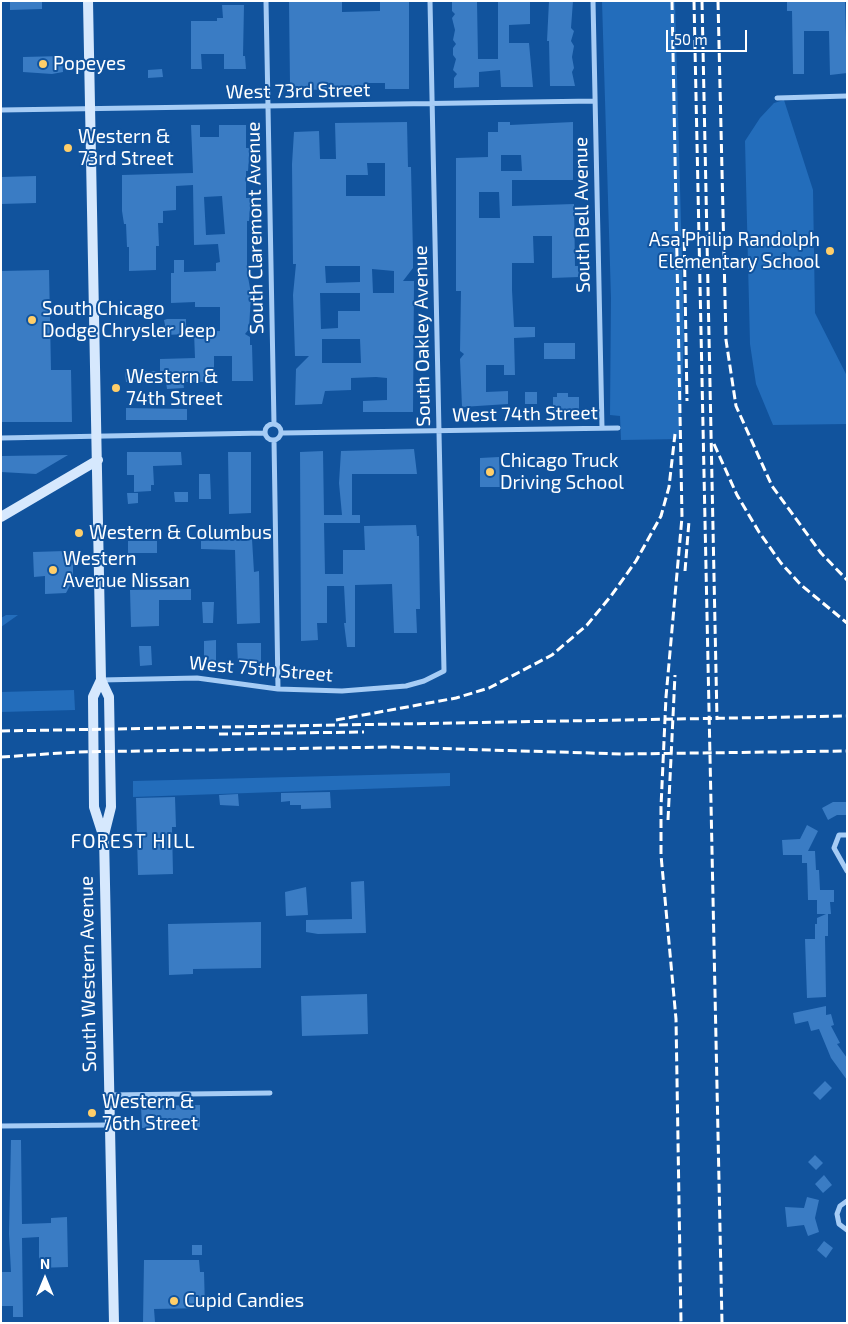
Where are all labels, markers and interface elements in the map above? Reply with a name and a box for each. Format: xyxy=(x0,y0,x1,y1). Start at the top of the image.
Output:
scale bar xyxy=(668,20,749,52)
text: 50 m xyxy=(674,30,708,48)
place label: Popeyes xyxy=(53,53,126,75)
marker: Popeyes xyxy=(37,58,49,70)
street label: West 73rd Street xyxy=(225,78,371,104)
street label: South Claremont Avenue xyxy=(242,121,268,335)
place label: Western & 73rd Street xyxy=(78,126,174,170)
street label: South Bell Avenue xyxy=(569,137,595,293)
marker: Western & 73rd Street xyxy=(62,142,74,154)
place label: Asa Philip Randolph Elementary School xyxy=(649,229,820,273)
street label: South Oakley Avenue xyxy=(409,245,435,427)
marker: Asa Philip Randolph Elementary School xyxy=(824,245,836,257)
place label: South Chicago Dodge Chrysler Jeep xyxy=(42,298,216,342)
marker: South Chicago Dodge Chrysler Jeep xyxy=(26,314,38,326)
place label: Western & 74th Street xyxy=(126,366,223,410)
marker: Western & 74th Street xyxy=(110,382,122,394)
street label: West 74th Street xyxy=(452,401,598,427)
place label: Chicago Truck Driving School xyxy=(500,450,624,494)
marker: Chicago Truck Driving School xyxy=(484,466,496,478)
place label: Western & Columbus xyxy=(89,522,272,544)
marker: Western & Columbus xyxy=(73,527,85,539)
place label: Western Avenue Nissan xyxy=(63,548,190,592)
marker: Western Avenue Nissan xyxy=(47,564,59,576)
street label: West 75th Street xyxy=(188,651,334,687)
district label: FOREST HILL xyxy=(69,829,197,853)
street label: South Western Avenue xyxy=(75,876,101,1072)
place label: Western & 76th Street xyxy=(102,1091,198,1135)
marker: Western & 76th Street xyxy=(86,1107,98,1119)
north arrow xyxy=(20,1254,70,1304)
text: N xyxy=(40,1255,50,1272)
place label: Cupid Candies xyxy=(184,1290,304,1312)
marker: Cupid Candies xyxy=(168,1295,180,1307)

